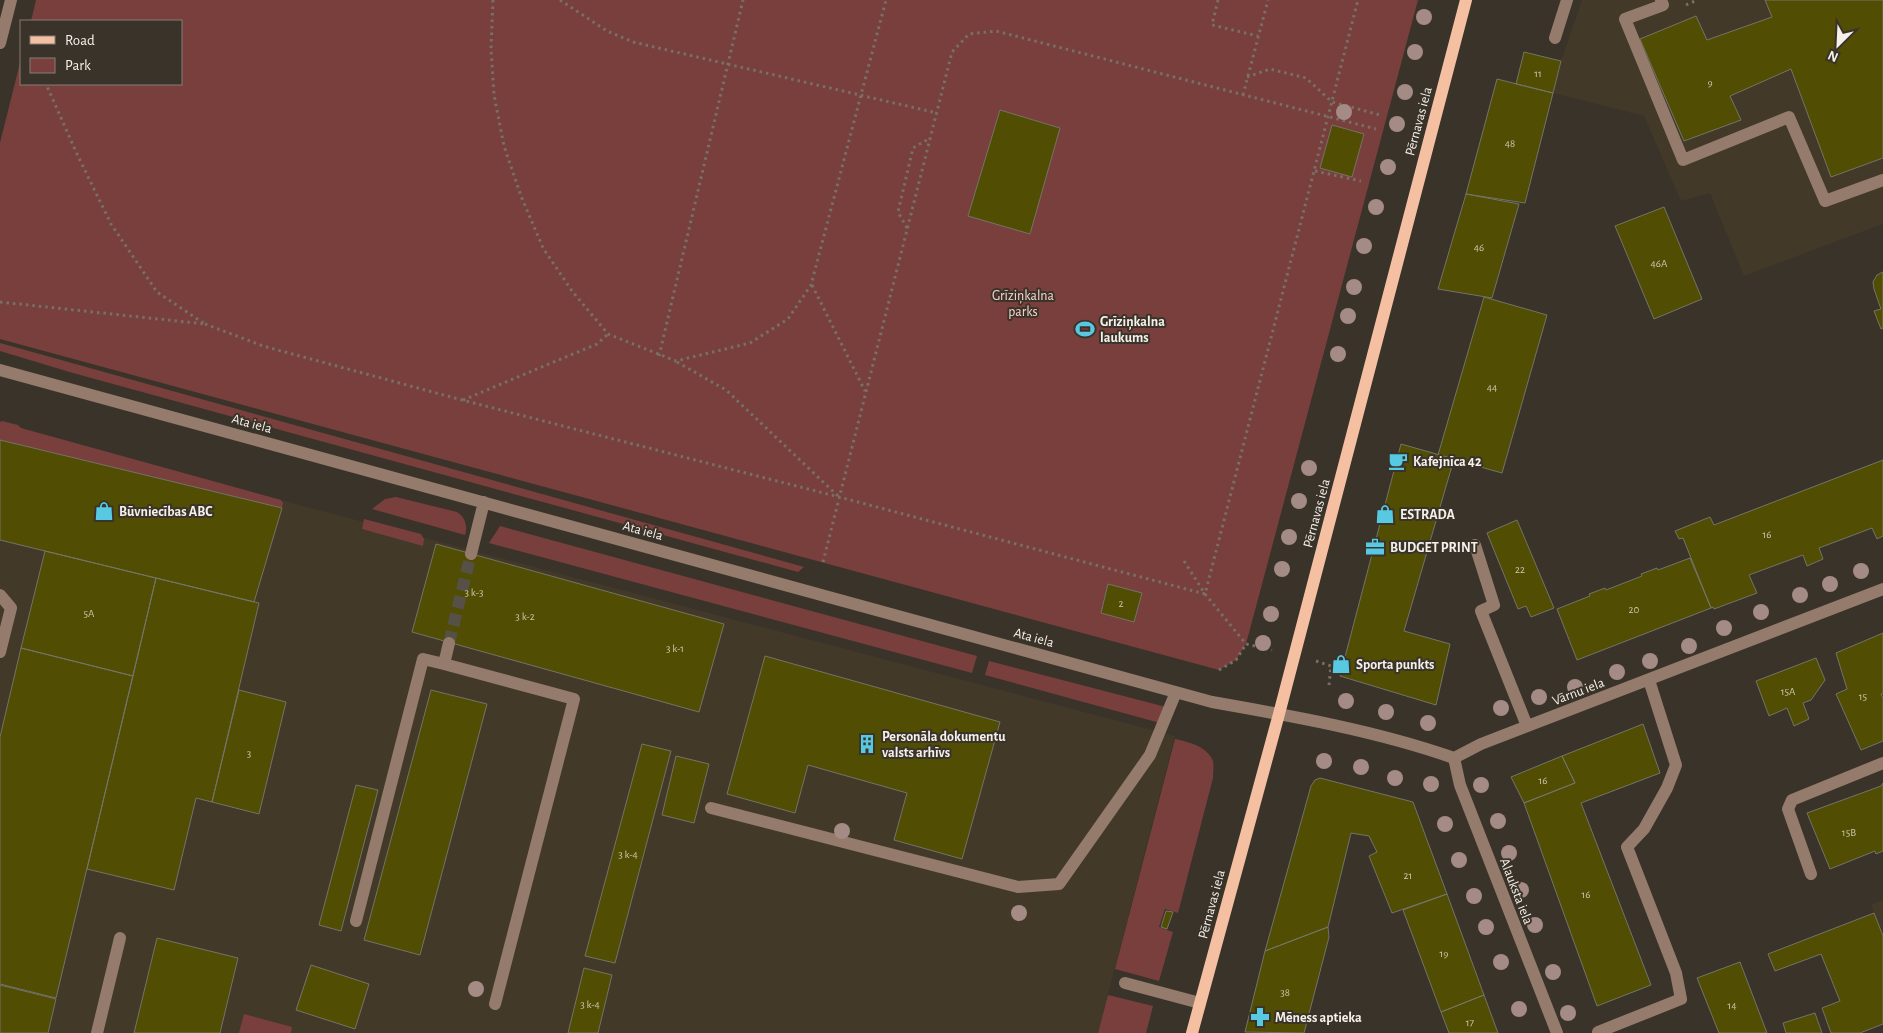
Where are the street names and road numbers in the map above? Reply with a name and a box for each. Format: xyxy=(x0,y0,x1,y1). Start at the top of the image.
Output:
street label: Pērnavas iela xyxy=(1403,85,1435,157)
street label: Ata iela xyxy=(230,412,274,436)
street label: Pērnavas iela xyxy=(1301,477,1333,549)
street label: Ata iela xyxy=(621,519,665,543)
street label: Ata iela xyxy=(1012,626,1056,650)
street label: Vārnu iela xyxy=(1550,675,1607,708)
street label: Alauksta iela xyxy=(1497,856,1535,927)
street label: Pērnavas iela xyxy=(1196,868,1228,940)

